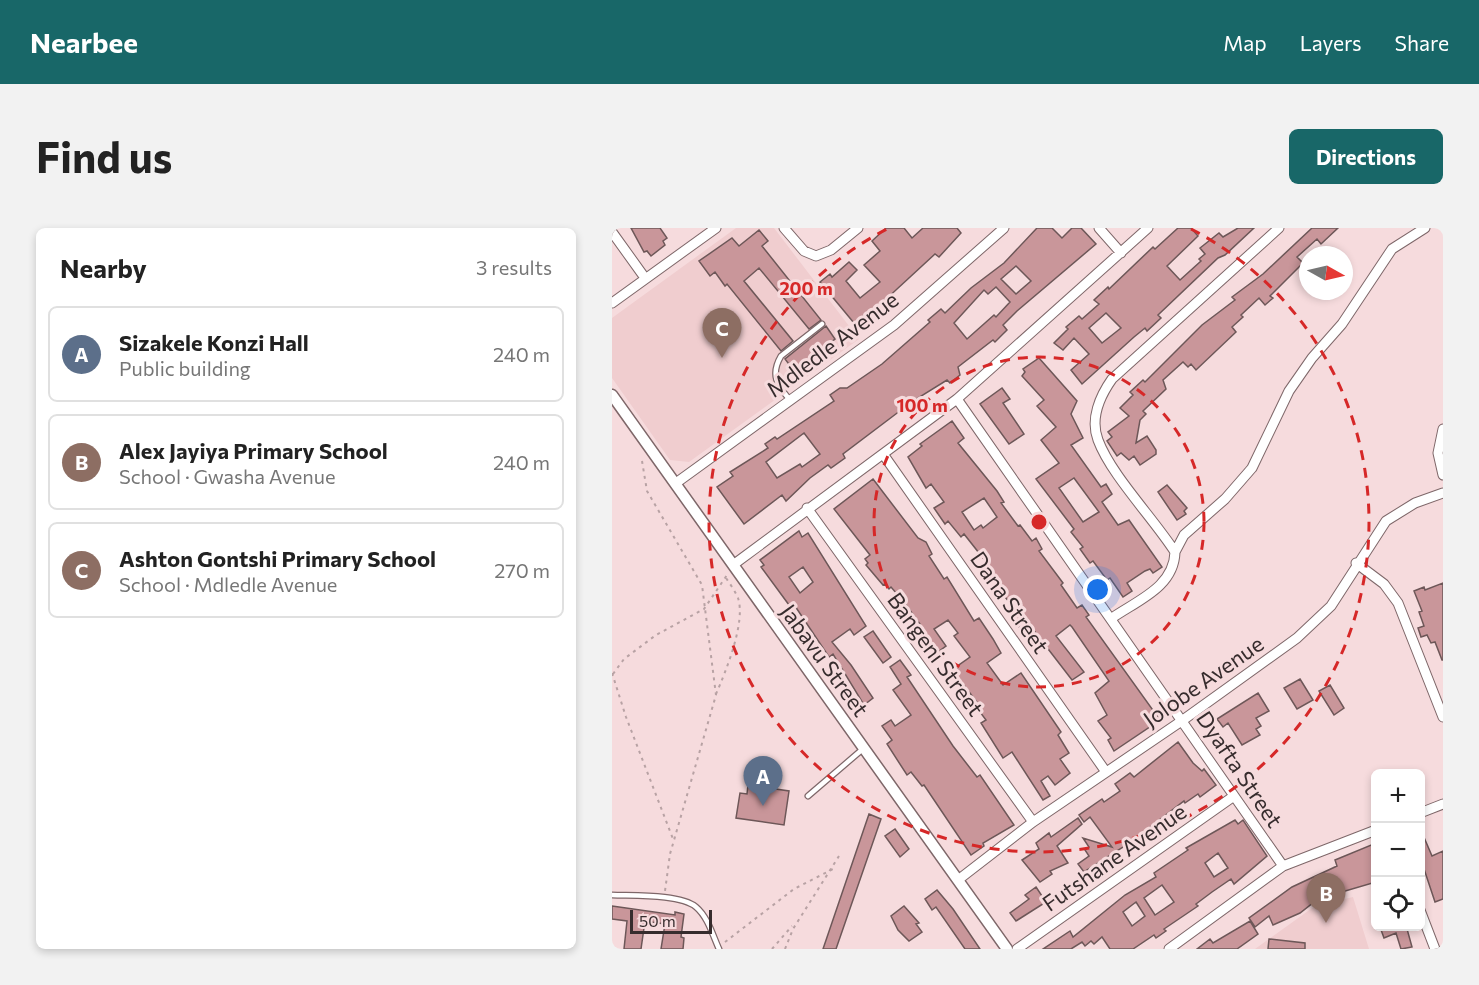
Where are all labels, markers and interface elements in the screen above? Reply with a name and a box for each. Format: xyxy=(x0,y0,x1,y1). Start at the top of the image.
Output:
text: Nearbee xyxy=(30,25,138,59)
text: Map xyxy=(1223,30,1267,55)
text: Layers xyxy=(1300,30,1362,55)
text: Share xyxy=(1395,30,1449,55)
button: Directions xyxy=(1289,129,1443,184)
text: Find us xyxy=(36,130,172,182)
north arrow xyxy=(1299,246,1353,300)
text: Nearby xyxy=(60,252,147,283)
text: 3 results xyxy=(476,255,552,279)
text: 200 m xyxy=(779,277,833,299)
street label: Mdledle Avenue xyxy=(761,286,903,402)
pin: C xyxy=(702,308,742,358)
text: Sizakele Konzi Hall xyxy=(119,329,309,356)
text: A xyxy=(74,342,89,366)
text: 240 m xyxy=(493,342,550,366)
text: Public building xyxy=(119,356,251,380)
text: 100 m xyxy=(896,394,948,416)
text: Alex Jayiya Primary School xyxy=(119,437,388,464)
text: B xyxy=(75,450,88,474)
text: 240 m xyxy=(493,450,550,474)
text: School · Gwasha Avenue xyxy=(119,464,335,488)
centre of rings xyxy=(1029,512,1049,532)
text: Ashton Gontshi Primary School xyxy=(119,545,436,572)
street label: Dana Street xyxy=(965,546,1055,658)
text: C xyxy=(75,558,88,582)
text: 270 m xyxy=(494,558,550,582)
text: School · Mdledle Avenue xyxy=(119,572,337,596)
your location xyxy=(1083,575,1112,604)
street label: Bangeni Street xyxy=(882,587,990,721)
street label: Jabavu Street xyxy=(775,599,875,721)
street label: Jolobe Avenue xyxy=(1138,630,1268,732)
street label: Dyafta Street xyxy=(1191,706,1289,832)
pin: A xyxy=(744,756,782,806)
map controls xyxy=(1371,769,1425,931)
button: + xyxy=(1371,769,1425,823)
street label: Futshane Avenue xyxy=(1037,797,1191,917)
button: − xyxy=(1371,823,1425,877)
pin: B xyxy=(1306,874,1346,923)
button: locate xyxy=(1371,877,1425,931)
scale bar xyxy=(630,907,712,934)
text: 50 m xyxy=(639,911,676,930)

